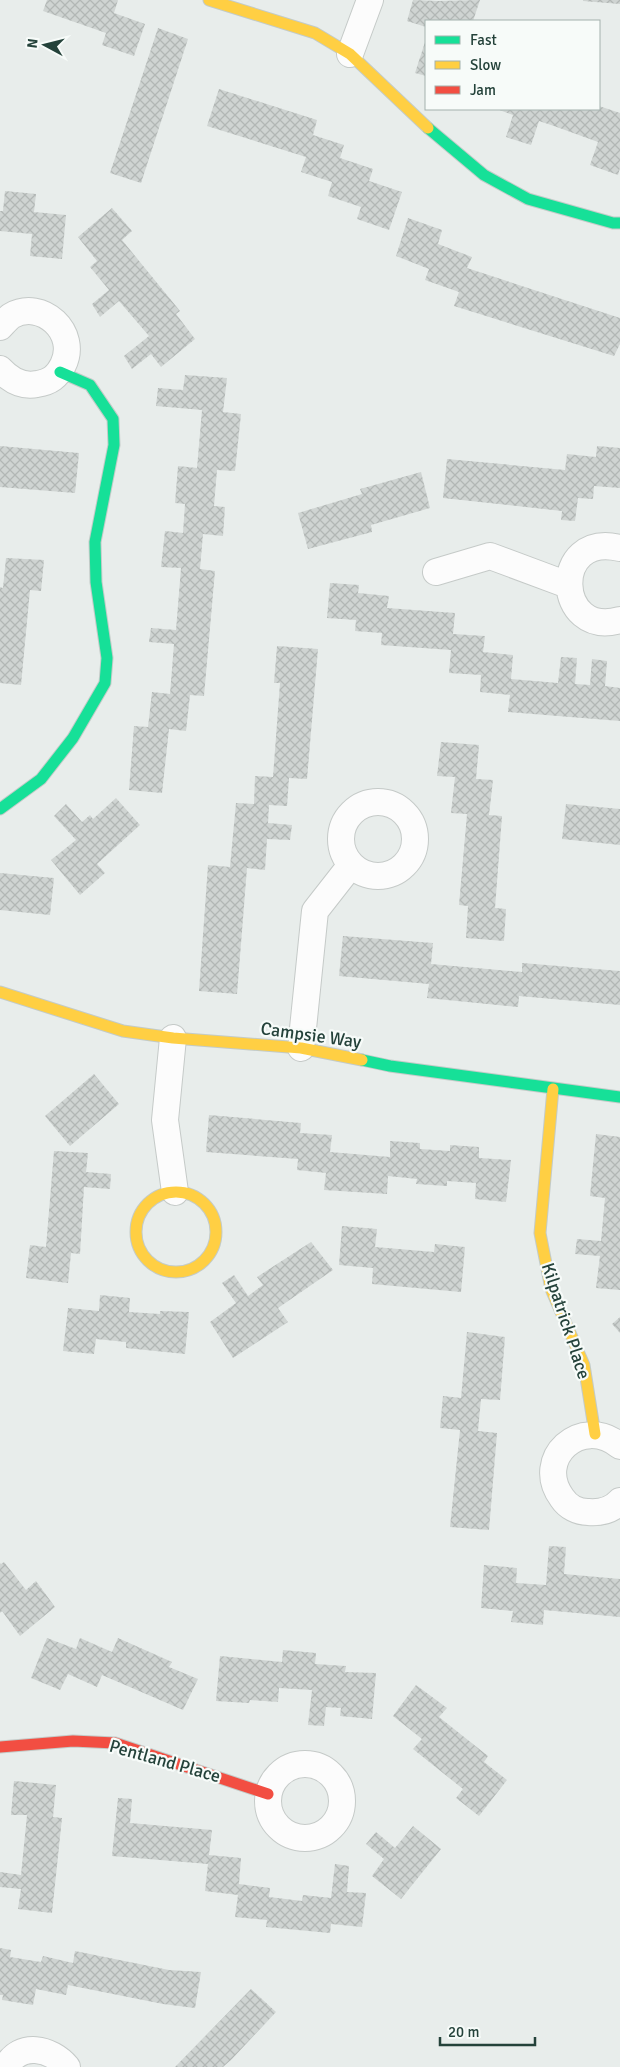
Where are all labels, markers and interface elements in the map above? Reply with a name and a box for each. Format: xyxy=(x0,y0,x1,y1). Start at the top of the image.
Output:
north arrow xyxy=(20,20,70,70)
legend xyxy=(425,20,600,110)
text: Fast xyxy=(470,31,497,49)
text: N xyxy=(24,38,42,49)
text: Slow xyxy=(470,56,501,74)
text: Jam xyxy=(470,81,496,99)
street label: Campsie Way xyxy=(259,1017,363,1053)
street label: Kilpatrick Place xyxy=(537,1260,595,1382)
street label: Pentland Place xyxy=(107,1735,223,1787)
scale bar xyxy=(440,2014,535,2046)
text: 20 m xyxy=(448,2023,479,2041)

